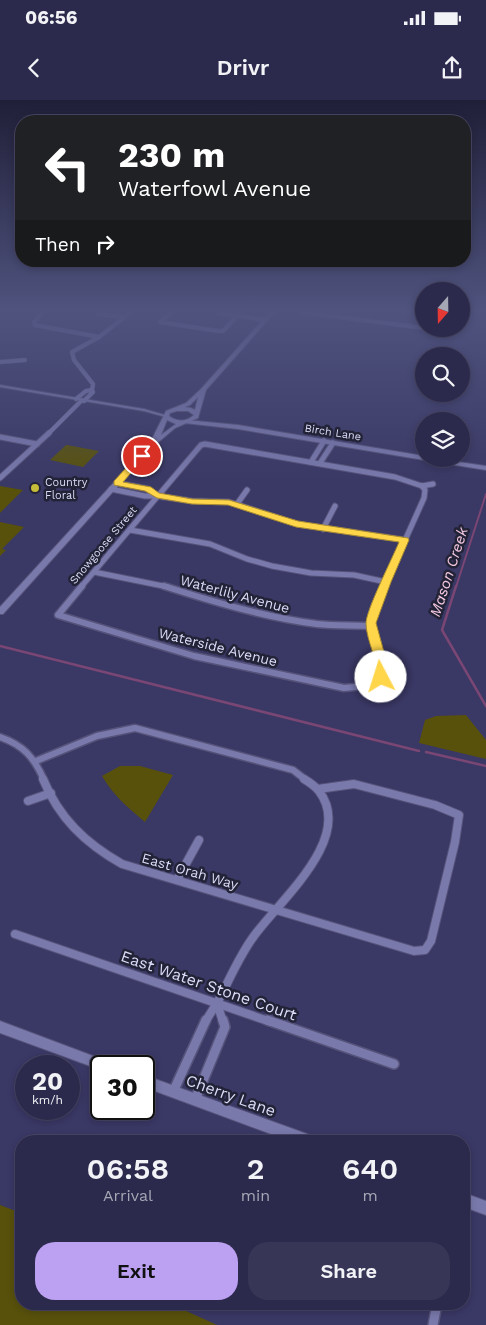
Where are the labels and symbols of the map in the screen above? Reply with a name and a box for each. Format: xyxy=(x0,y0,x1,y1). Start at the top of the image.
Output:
north arrow xyxy=(415,282,470,338)
street label: Birch Lane xyxy=(304,422,362,443)
pin xyxy=(121,435,163,477)
place label: Country Floral xyxy=(45,476,88,502)
marker: Country Floral xyxy=(29,482,41,494)
street label: Snowgoose Street xyxy=(67,504,140,587)
water label: Mason Creek xyxy=(426,524,472,619)
street label: Waterlily Avenue xyxy=(178,572,292,616)
street label: Waterside Avenue xyxy=(157,625,279,669)
position arrow xyxy=(354,650,406,702)
street label: East Orah Way xyxy=(140,850,241,893)
street label: East Water Stone Court xyxy=(118,946,300,1025)
speed limit sign: 30 xyxy=(90,1055,155,1120)
street label: Cherry Lane xyxy=(183,1070,278,1121)

